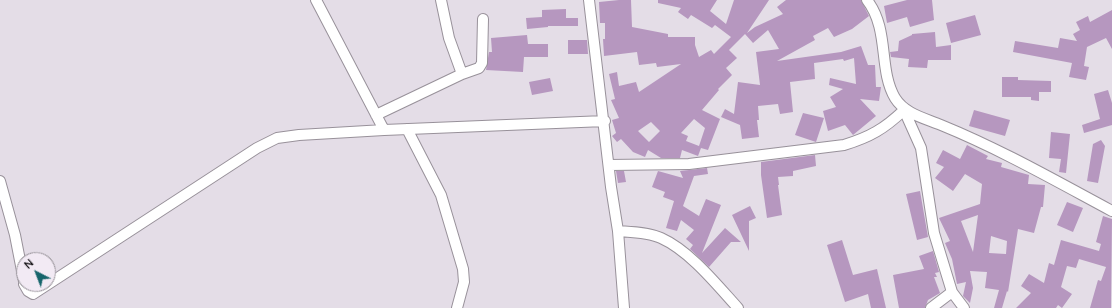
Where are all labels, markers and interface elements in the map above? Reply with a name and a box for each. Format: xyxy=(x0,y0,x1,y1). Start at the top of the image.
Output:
north arrow xyxy=(16,252,56,292)
text: N xyxy=(21,256,36,272)

